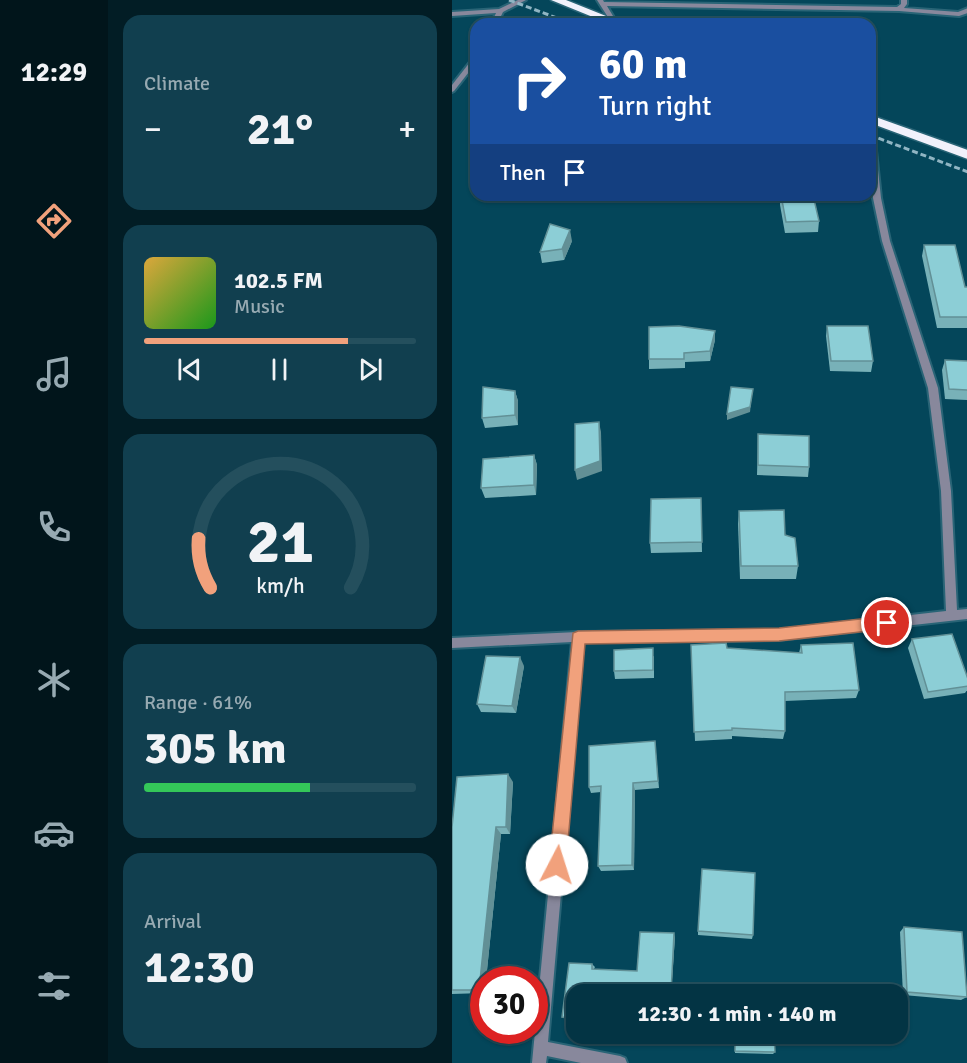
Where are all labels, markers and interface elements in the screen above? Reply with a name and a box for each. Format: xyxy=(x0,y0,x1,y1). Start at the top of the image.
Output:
text: 60 m xyxy=(599,39,688,90)
icon: right xyxy=(500,42,578,120)
text: 12:29 xyxy=(21,56,87,89)
text: Climate xyxy=(144,71,210,96)
text: Turn right xyxy=(599,90,712,123)
text: 21° xyxy=(247,102,313,157)
text: − xyxy=(144,109,162,150)
text: + xyxy=(398,109,416,150)
icon: arrive xyxy=(558,156,591,189)
text: Then xyxy=(500,159,546,186)
icon: directions xyxy=(33,200,75,242)
text: 102.5 FM xyxy=(234,267,323,294)
text: Music xyxy=(234,294,285,319)
icon: music xyxy=(33,353,75,395)
icon: previous xyxy=(173,353,206,386)
icon: pause xyxy=(263,353,296,386)
icon: next xyxy=(354,353,387,386)
text: 21 xyxy=(246,504,314,581)
icon: phone xyxy=(33,506,75,548)
text: km/h xyxy=(256,574,304,600)
pin xyxy=(861,597,912,648)
icon: arrive xyxy=(870,606,903,639)
icon: climate xyxy=(33,659,75,701)
text: Range · 61% xyxy=(144,690,252,715)
text: 305 km xyxy=(144,721,287,776)
icon: car xyxy=(33,812,75,854)
position arrow xyxy=(525,833,589,897)
text: Arrival xyxy=(144,909,202,934)
text: 12:30 xyxy=(144,940,254,995)
icon: filters xyxy=(33,965,75,1007)
speed limit sign: 30 xyxy=(470,966,548,1044)
text: 12:30 · 1 min · 140 m xyxy=(637,1000,837,1027)

